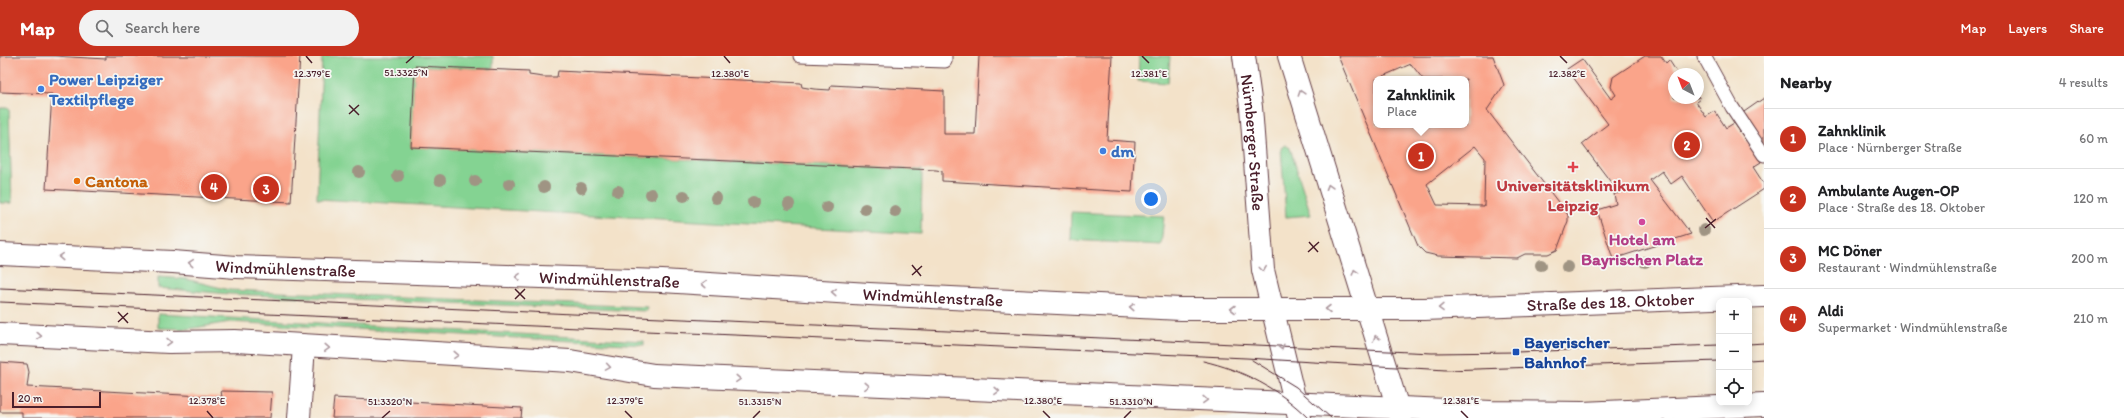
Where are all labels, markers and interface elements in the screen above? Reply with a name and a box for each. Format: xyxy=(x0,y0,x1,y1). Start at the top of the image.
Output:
search box xyxy=(79,10,359,46)
text: Map xyxy=(20,17,55,40)
icon: search xyxy=(93,17,115,39)
text: Search here xyxy=(125,19,200,37)
text: Map xyxy=(1961,20,1986,37)
text: Layers xyxy=(2008,20,2047,37)
text: Share xyxy=(2069,20,2104,37)
text: 51.3325°N xyxy=(384,66,428,79)
text: 12.379°E xyxy=(294,67,331,80)
text: 12.380°E xyxy=(711,67,749,80)
text: 12.381°E xyxy=(1131,67,1168,80)
text: 12.382°E xyxy=(1548,67,1586,80)
north arrow xyxy=(1668,68,1704,104)
place label: Power Leipziger Textilpflege xyxy=(48,69,163,110)
text: Nearby xyxy=(1780,72,1832,92)
street label: Nürnberger Straße xyxy=(1237,73,1269,212)
text: 4 results xyxy=(2059,75,2108,90)
popup xyxy=(1373,76,1469,128)
marker: Power Leipziger Textilpflege xyxy=(36,84,46,94)
text: Zahnklinik xyxy=(1387,86,1455,104)
one-way arrow xyxy=(1297,90,1306,97)
text: Place xyxy=(1387,104,1417,119)
text: Zahnklinik xyxy=(1818,122,1886,140)
pin: 2 xyxy=(1674,130,1700,160)
text: 1 xyxy=(1790,131,1796,146)
text: 60 m xyxy=(2079,131,2108,146)
text: Place · Nürnberger Straße xyxy=(1818,140,1962,155)
place label: dm xyxy=(1111,141,1134,161)
pin: 1 xyxy=(1408,141,1434,171)
marker: dm xyxy=(1098,146,1108,156)
marker: Universitätsklinikum Leipzig xyxy=(1567,161,1579,173)
place label: Cantona xyxy=(85,171,148,191)
pin: 4 xyxy=(201,172,227,202)
pin: 3 xyxy=(253,174,279,204)
place label: Universitätsklinikum Leipzig xyxy=(1496,175,1650,216)
marker: Cantona xyxy=(72,176,82,186)
text: Ambulante Augen-OP xyxy=(1818,182,1959,200)
one-way arrow xyxy=(1325,183,1334,190)
your location xyxy=(1141,189,1161,209)
text: 2 xyxy=(1790,191,1796,206)
text: 120 m xyxy=(2073,191,2108,206)
text: Place · Straße des 18. Oktober xyxy=(1818,200,1985,215)
marker: Hotel am Bayrischen Platz xyxy=(1637,217,1647,227)
place label: Hotel am Bayrischen Platz xyxy=(1581,229,1703,270)
text: MC Döner xyxy=(1818,242,1882,260)
text: 3 xyxy=(1789,251,1797,266)
text: 200 m xyxy=(2071,251,2108,266)
one-way arrow xyxy=(58,252,64,261)
street label: Windmühlenstraße xyxy=(215,255,356,281)
one-way arrow xyxy=(188,259,194,268)
text: Restaurant · Windmühlenstraße xyxy=(1818,260,1997,275)
one-way arrow xyxy=(1259,266,1268,272)
street label: Windmühlenstraße xyxy=(539,267,680,292)
one-way arrow xyxy=(1351,269,1360,276)
one-way arrow xyxy=(515,272,521,281)
one-way arrow xyxy=(701,280,707,288)
street label: Windmühlenstraße xyxy=(862,284,1004,310)
one-way arrow xyxy=(831,288,837,297)
street label: Straße des 18. Oktober xyxy=(1526,289,1695,315)
map controls xyxy=(1716,298,1752,406)
button: + xyxy=(1716,298,1752,334)
text: Aldi xyxy=(1818,302,1844,320)
one-way arrow xyxy=(1129,303,1135,312)
one-way arrow xyxy=(1438,304,1444,312)
one-way arrow xyxy=(1230,305,1236,313)
one-way arrow xyxy=(1325,305,1331,313)
text: 4 xyxy=(1789,311,1797,326)
text: 210 m xyxy=(2073,311,2108,326)
text: Supermarket · Windmühlenstraße xyxy=(1818,320,2008,335)
one-way arrow xyxy=(36,332,42,340)
place label: Bayerischer Bahnhof xyxy=(1524,332,1610,372)
button: − xyxy=(1716,334,1752,370)
one-way arrow xyxy=(1372,335,1381,342)
one-way arrow xyxy=(166,338,172,346)
one-way arrow xyxy=(324,343,330,352)
one-way arrow xyxy=(1276,343,1285,350)
marker: Bayerischer Bahnhof xyxy=(1511,347,1521,357)
one-way arrow xyxy=(453,351,459,359)
one-way arrow xyxy=(605,363,611,371)
button: locate xyxy=(1716,370,1752,406)
one-way arrow xyxy=(735,375,741,383)
one-way arrow xyxy=(864,381,870,390)
one-way arrow xyxy=(994,387,1000,395)
scale bar xyxy=(12,390,101,409)
text: 20 m xyxy=(18,392,42,405)
text: 12.378°E xyxy=(189,394,226,407)
text: 12.379°E xyxy=(607,394,644,407)
text: 12.380°E xyxy=(1024,394,1062,407)
text: 12.381°E xyxy=(1443,394,1480,407)
text: 51.3320°N xyxy=(368,395,412,408)
text: 51.3315°N xyxy=(739,395,782,408)
text: 51.3310°N xyxy=(1109,395,1153,408)
one-way arrow xyxy=(1202,396,1208,405)

